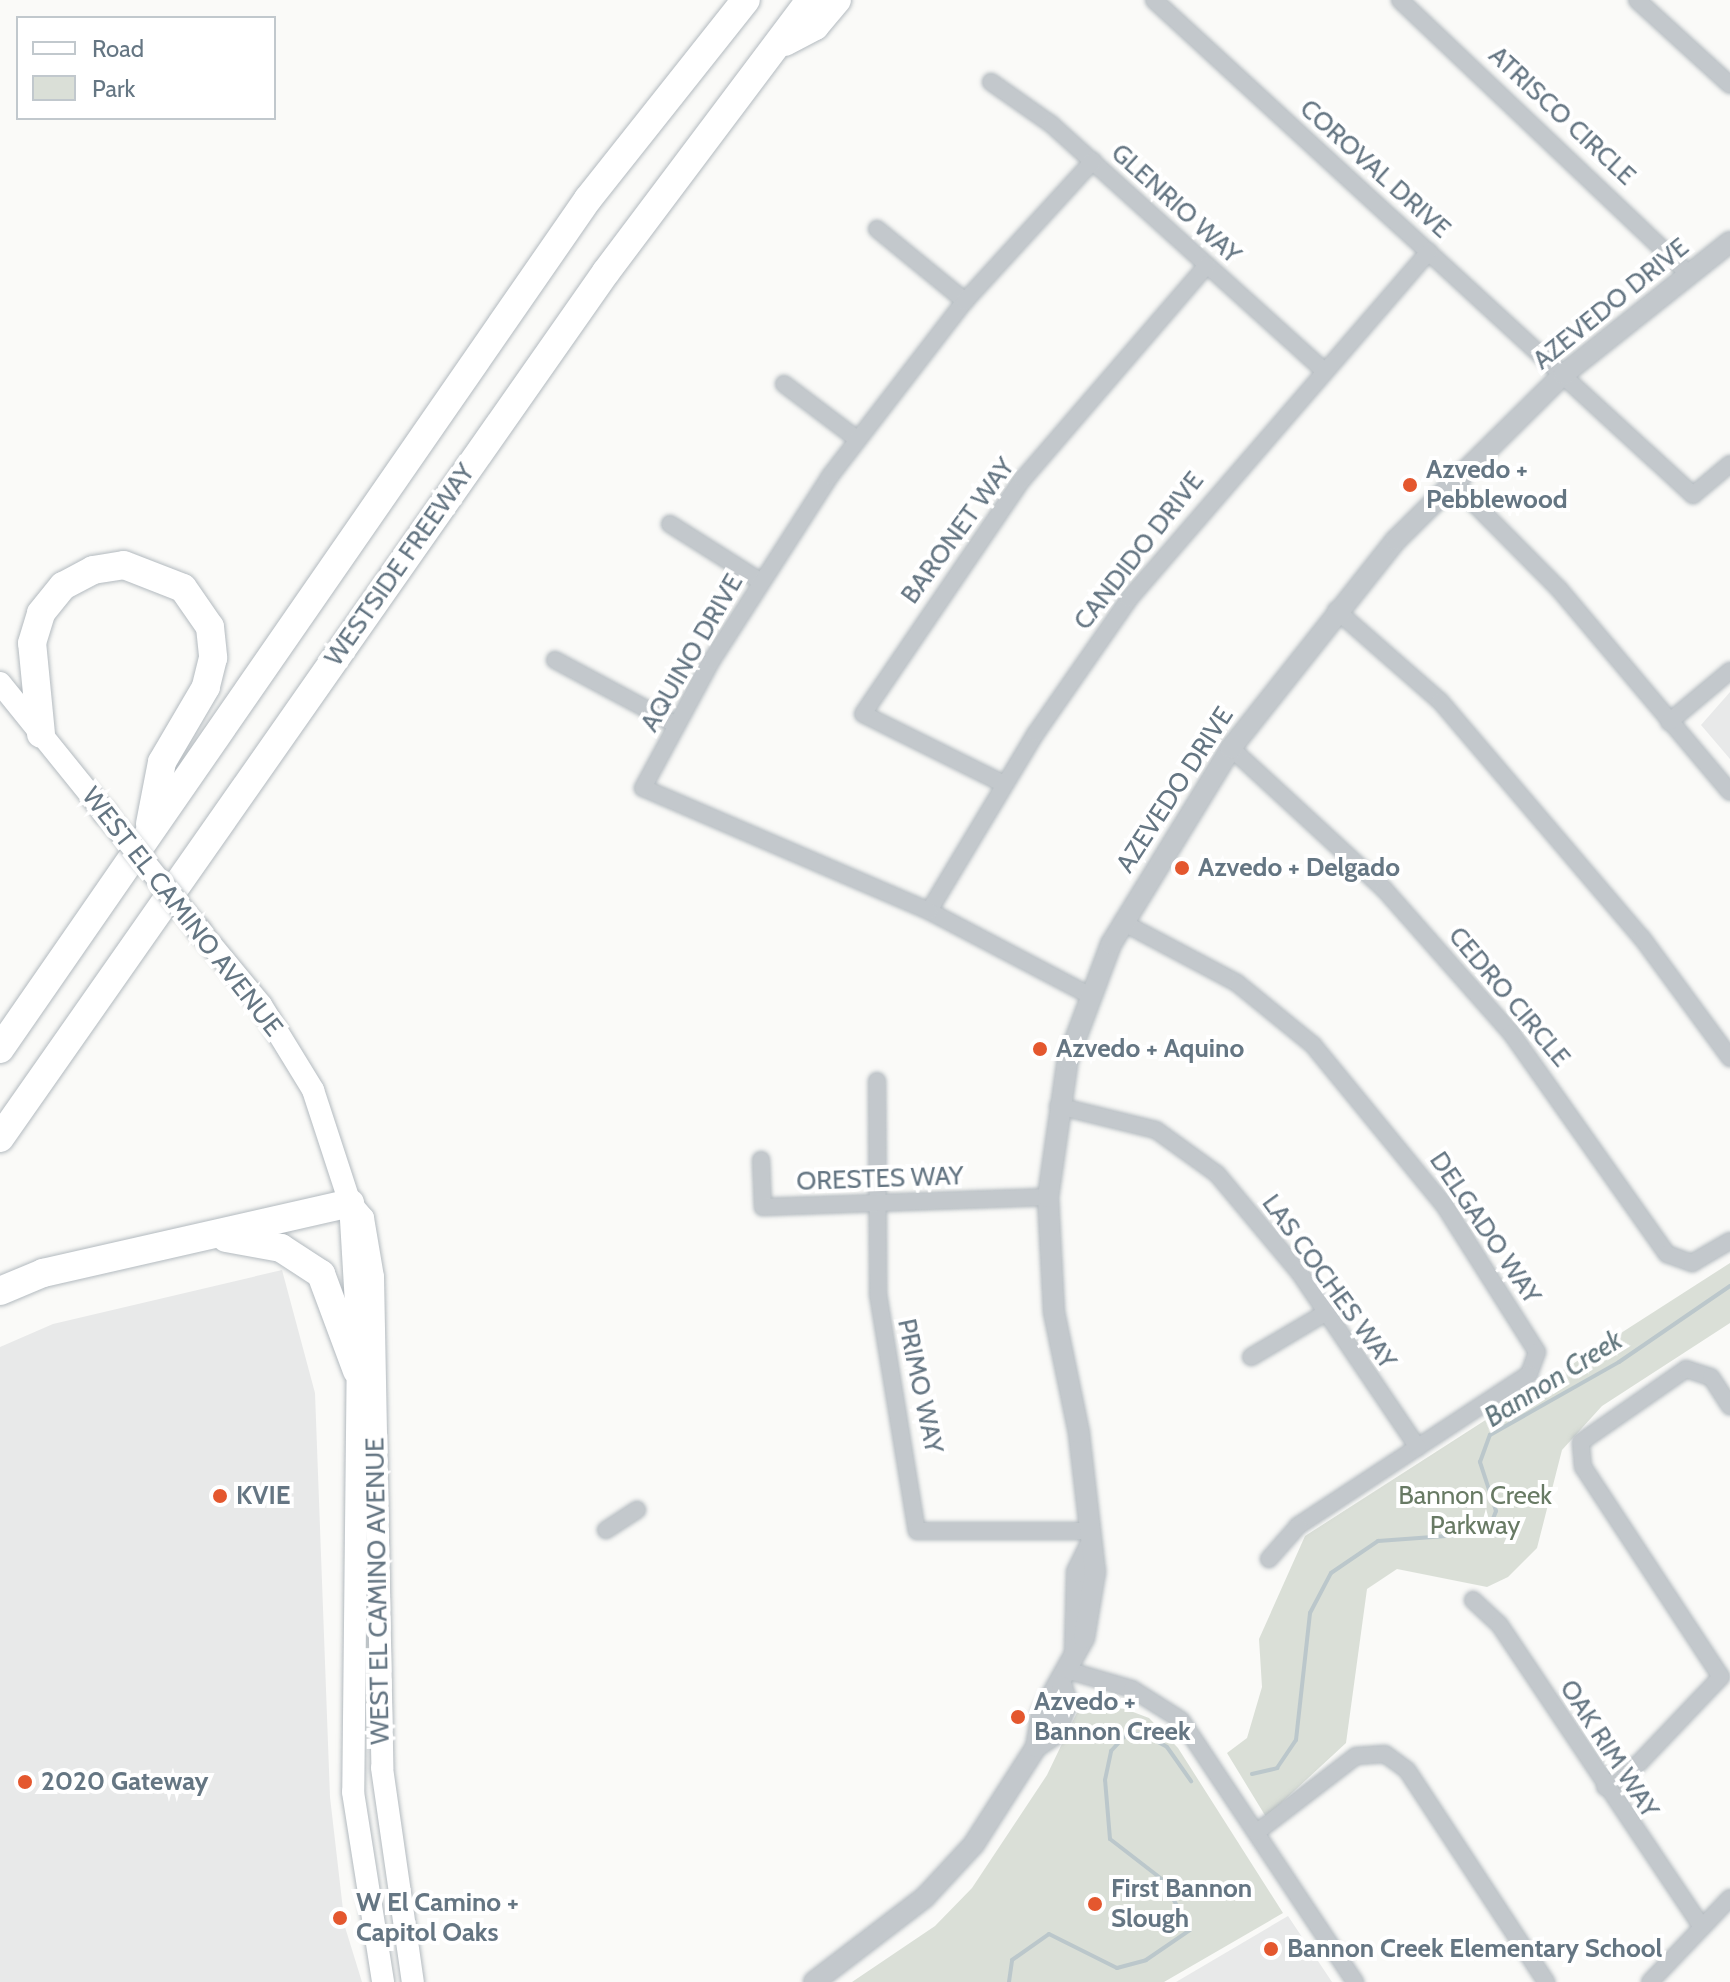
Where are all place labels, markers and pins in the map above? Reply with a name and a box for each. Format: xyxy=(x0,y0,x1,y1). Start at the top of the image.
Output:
place label: Azvedo + Pebblewood xyxy=(1426,454,1568,516)
marker: Azvedo + Pebblewood xyxy=(1401,476,1419,494)
place label: Azvedo + Delgado xyxy=(1198,852,1400,884)
marker: Azvedo + Delgado xyxy=(1173,859,1191,877)
place label: Azvedo + Aquino xyxy=(1056,1033,1244,1065)
marker: Azvedo + Aquino xyxy=(1031,1040,1049,1058)
place label: KVIE xyxy=(236,1480,290,1512)
marker: KVIE xyxy=(211,1487,229,1505)
place label: Azvedo + Bannon Creek xyxy=(1034,1686,1191,1748)
marker: Azvedo + Bannon Creek xyxy=(1009,1708,1027,1726)
place label: 2020 Gateway xyxy=(41,1766,209,1798)
marker: 2020 Gateway xyxy=(16,1773,34,1791)
place label: First Bannon Slough xyxy=(1111,1873,1252,1934)
place label: W El Camino + Capitol Oaks xyxy=(356,1887,519,1948)
marker: First Bannon Slough xyxy=(1086,1895,1104,1913)
marker: W El Camino + Capitol Oaks xyxy=(331,1909,349,1927)
place label: Bannon Creek Elementary School xyxy=(1287,1933,1662,1965)
marker: Bannon Creek Elementary School xyxy=(1262,1940,1280,1958)

